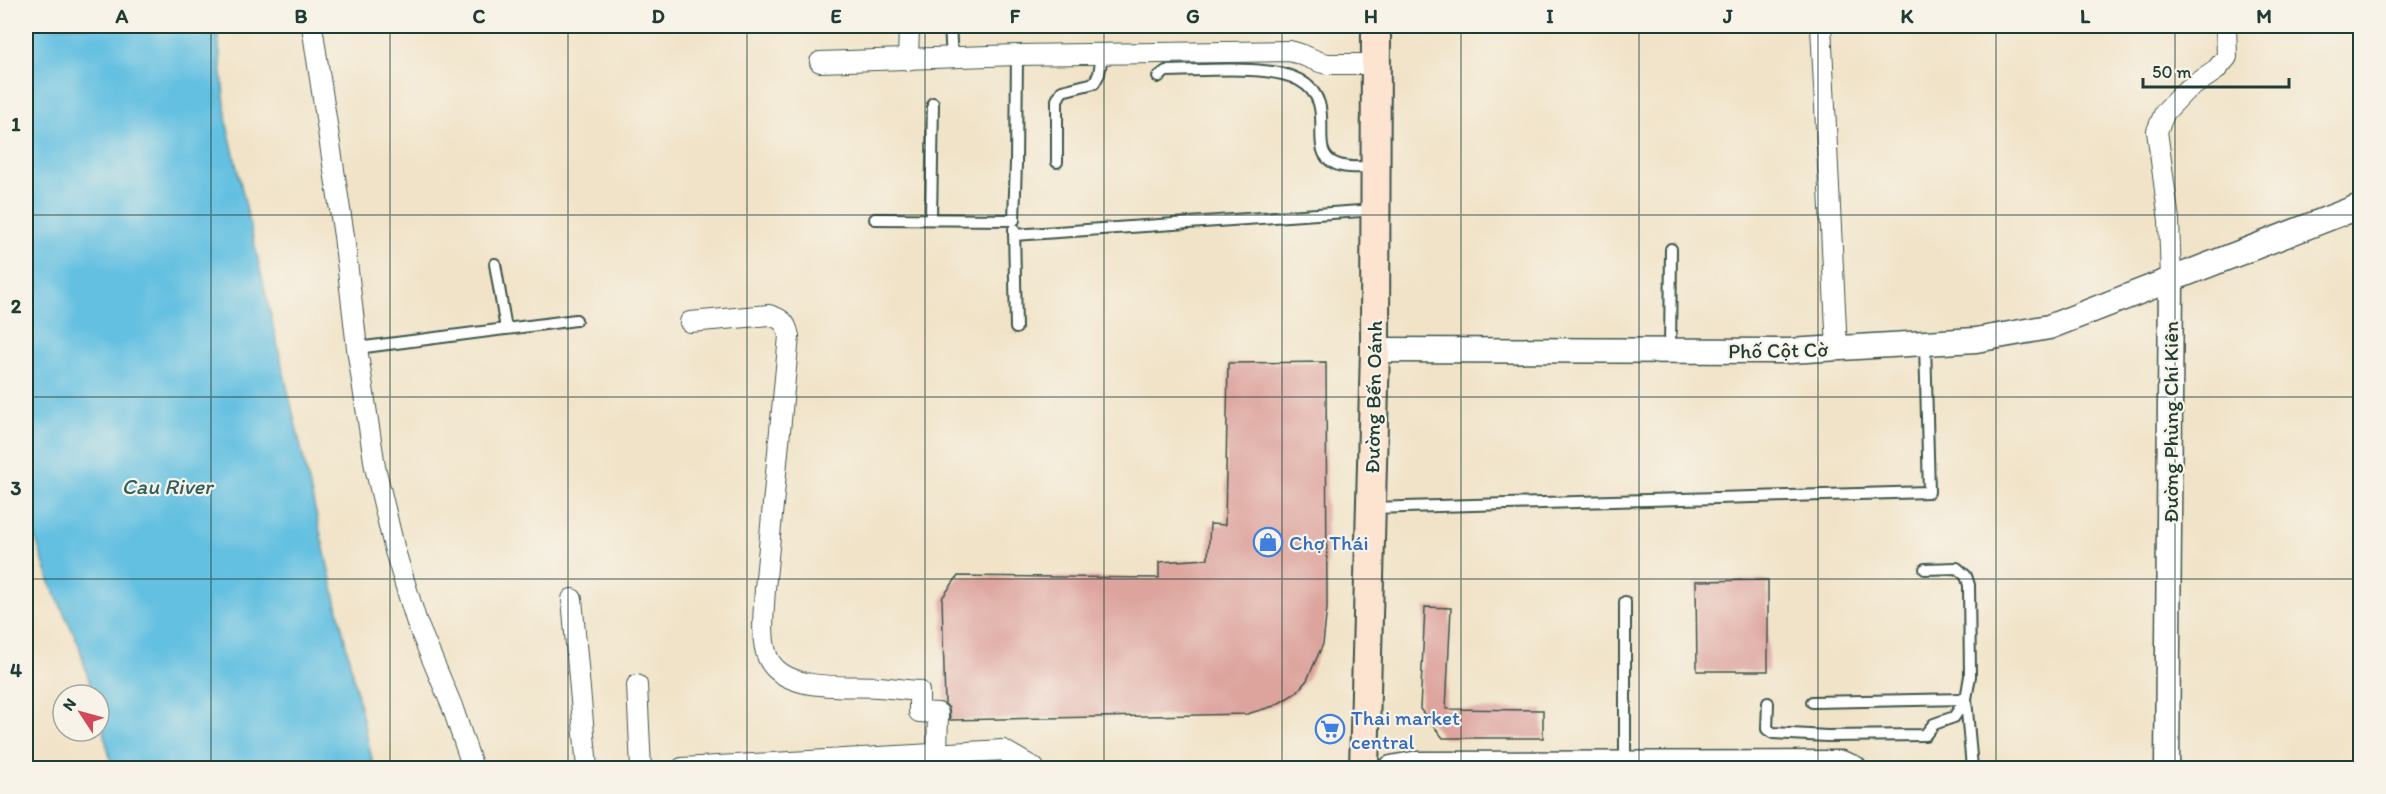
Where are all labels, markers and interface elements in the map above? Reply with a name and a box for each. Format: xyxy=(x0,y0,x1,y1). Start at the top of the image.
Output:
text: A xyxy=(115,4,129,28)
text: B xyxy=(295,4,308,28)
text: C xyxy=(473,4,486,28)
text: D xyxy=(651,4,665,28)
text: E xyxy=(830,4,842,28)
text: F xyxy=(1010,4,1021,28)
text: G xyxy=(1186,4,1200,28)
text: H xyxy=(1364,4,1378,28)
text: I xyxy=(1546,4,1554,28)
text: J xyxy=(1722,4,1733,28)
text: K xyxy=(1901,4,1915,28)
text: L xyxy=(2080,4,2091,28)
text: M xyxy=(2256,4,2272,28)
scale bar xyxy=(2143,51,2288,89)
text: 50 m xyxy=(2152,61,2192,83)
text: 1 xyxy=(11,112,21,136)
text: 2 xyxy=(11,294,22,318)
street label: Đường Bến Oánh xyxy=(1359,320,1387,474)
street label: Đường Phùng Chí Kiên xyxy=(2158,321,2183,523)
street label: Phố Cột Cờ xyxy=(1728,337,1828,363)
water label: Cau River xyxy=(122,473,215,500)
text: 3 xyxy=(11,476,22,500)
shop icon: Chợ Thái xyxy=(1252,526,1284,558)
place label: Chợ Thái xyxy=(1289,530,1369,555)
text: 4 xyxy=(10,658,22,682)
north arrow xyxy=(51,683,111,743)
text: N xyxy=(58,695,80,714)
place label: Thai market central xyxy=(1351,705,1460,754)
supermarket icon: Thai market central xyxy=(1314,713,1346,745)

